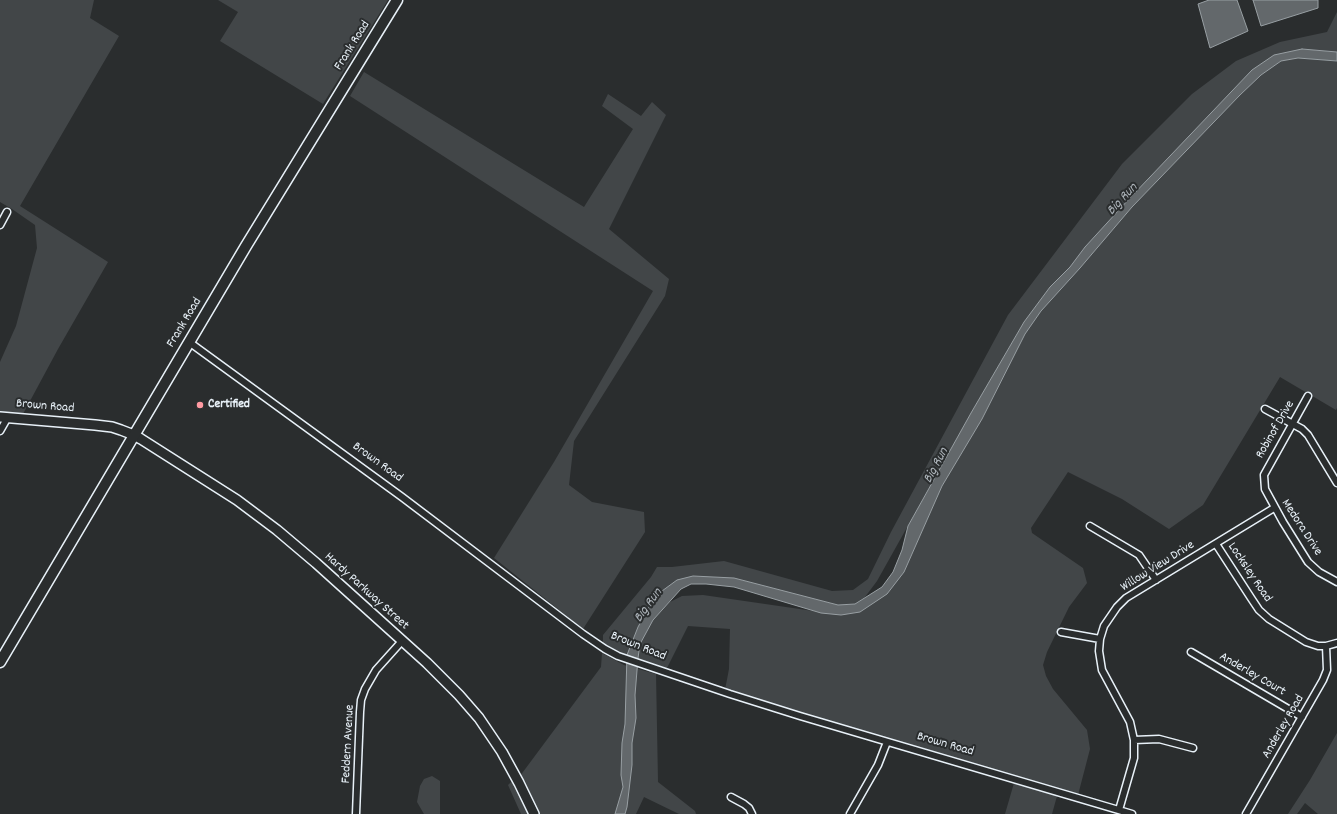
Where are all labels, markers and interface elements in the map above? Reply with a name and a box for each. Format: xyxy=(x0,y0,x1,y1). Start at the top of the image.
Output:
street label: Frank Road xyxy=(332,18,374,74)
water label: Big Run xyxy=(1104,180,1142,220)
street label: Frank Road xyxy=(164,295,206,351)
street label: Brown Road xyxy=(15,397,75,417)
place label: Certified xyxy=(208,397,250,413)
street label: Robinof Drive xyxy=(1253,398,1299,462)
marker: Certified xyxy=(195,400,205,410)
street label: Brown Road xyxy=(349,440,405,486)
water label: Big Run xyxy=(921,445,953,487)
street label: Medora Drive xyxy=(1277,497,1325,559)
street label: Willow View Drive xyxy=(1118,538,1198,596)
street label: Locksley Road xyxy=(1223,540,1275,606)
street label: Hardy Parkway Street xyxy=(321,550,411,634)
water label: Big Run xyxy=(631,586,667,626)
street label: Brown Road xyxy=(608,629,668,665)
street label: Anderley Court xyxy=(1216,650,1288,700)
street label: Anderley Road xyxy=(1259,692,1309,762)
street label: Feddern Avenue xyxy=(339,704,359,784)
street label: Brown Road xyxy=(915,729,975,761)

